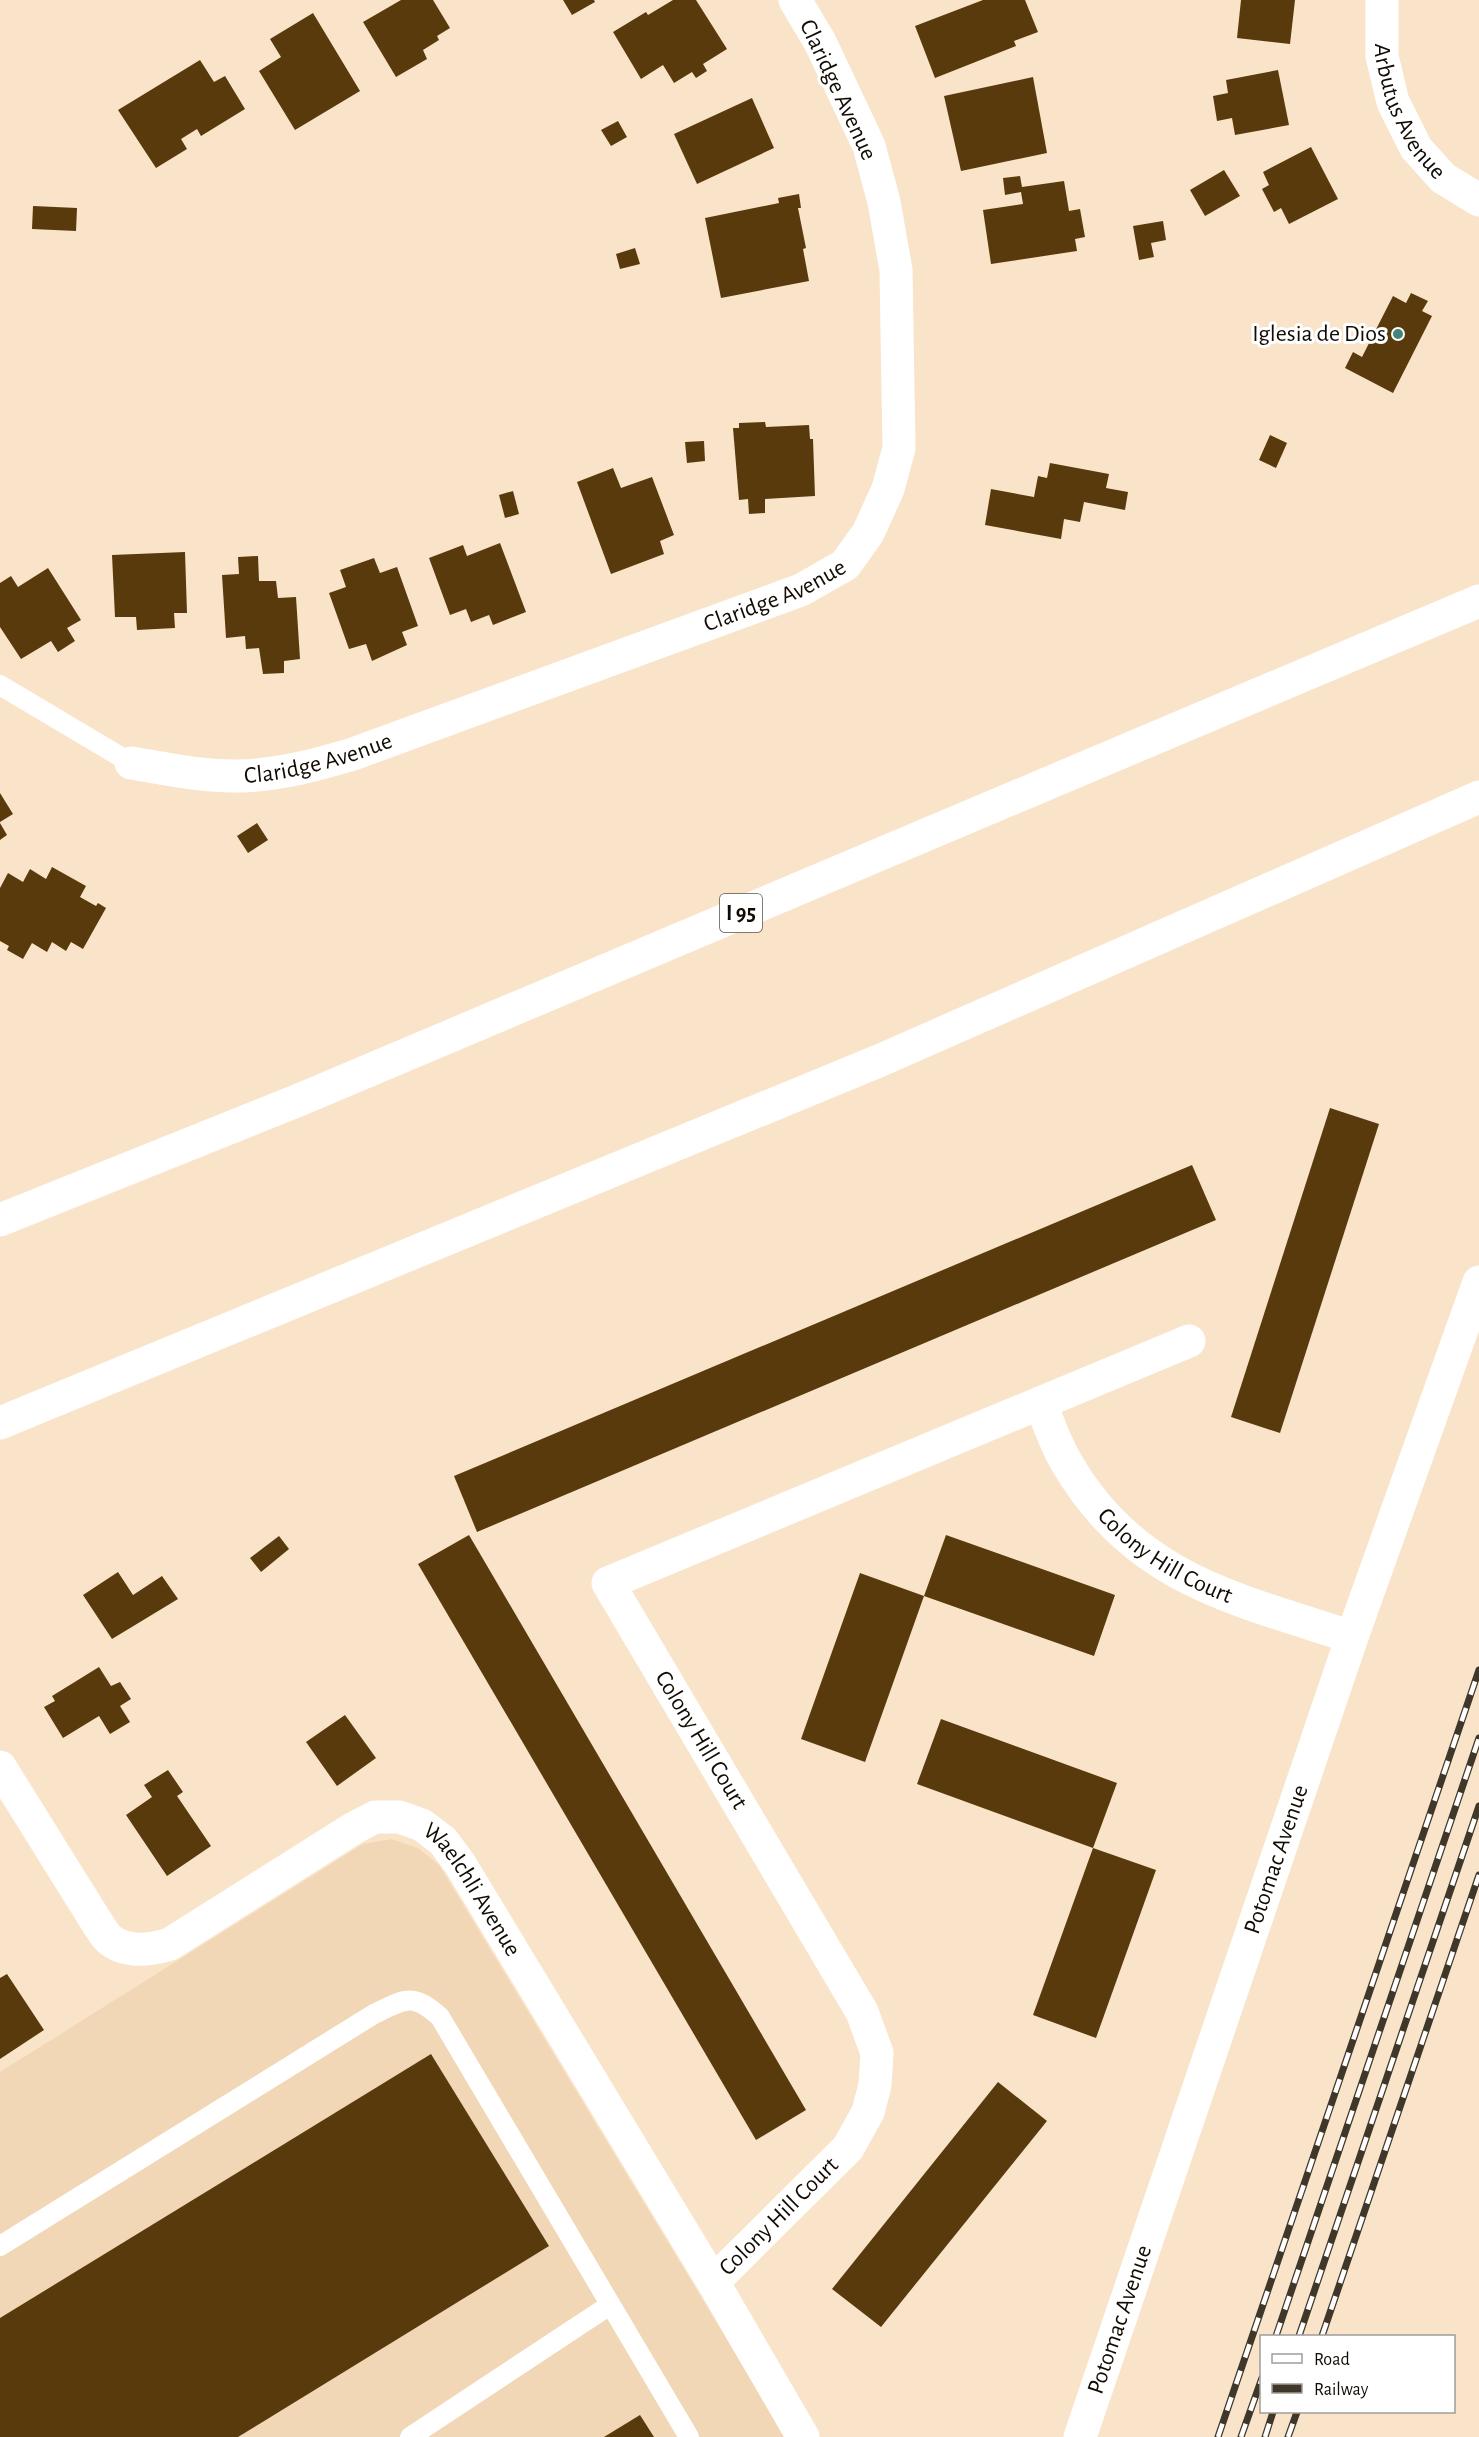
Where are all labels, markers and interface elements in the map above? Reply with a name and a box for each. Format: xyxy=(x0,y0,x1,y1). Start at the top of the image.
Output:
street label: Claridge Avenue xyxy=(795,16,881,164)
street label: Arbutus Avenue xyxy=(1370,44,1450,184)
place label: Iglesia de Dios xyxy=(1252,322,1386,346)
marker: Iglesia de Dios xyxy=(1391,327,1405,341)
street label: Claridge Avenue xyxy=(701,555,850,637)
street label: Claridge Avenue xyxy=(243,729,395,788)
road number: I 95 xyxy=(720,894,762,932)
street label: Colony Hill Court xyxy=(1093,1504,1236,1608)
street label: Colony Hill Court xyxy=(650,1667,752,1814)
street label: Potomac Avenue xyxy=(1240,1782,1313,1937)
street label: Waelchli Avenue xyxy=(419,1818,525,1961)
street label: Colony Hill Court xyxy=(715,2153,843,2280)
street label: Potomac Avenue xyxy=(1083,2242,1156,2397)
legend xyxy=(1260,2335,1455,2413)
text: Road xyxy=(1314,2351,1350,2369)
text: Railway xyxy=(1314,2381,1369,2399)

